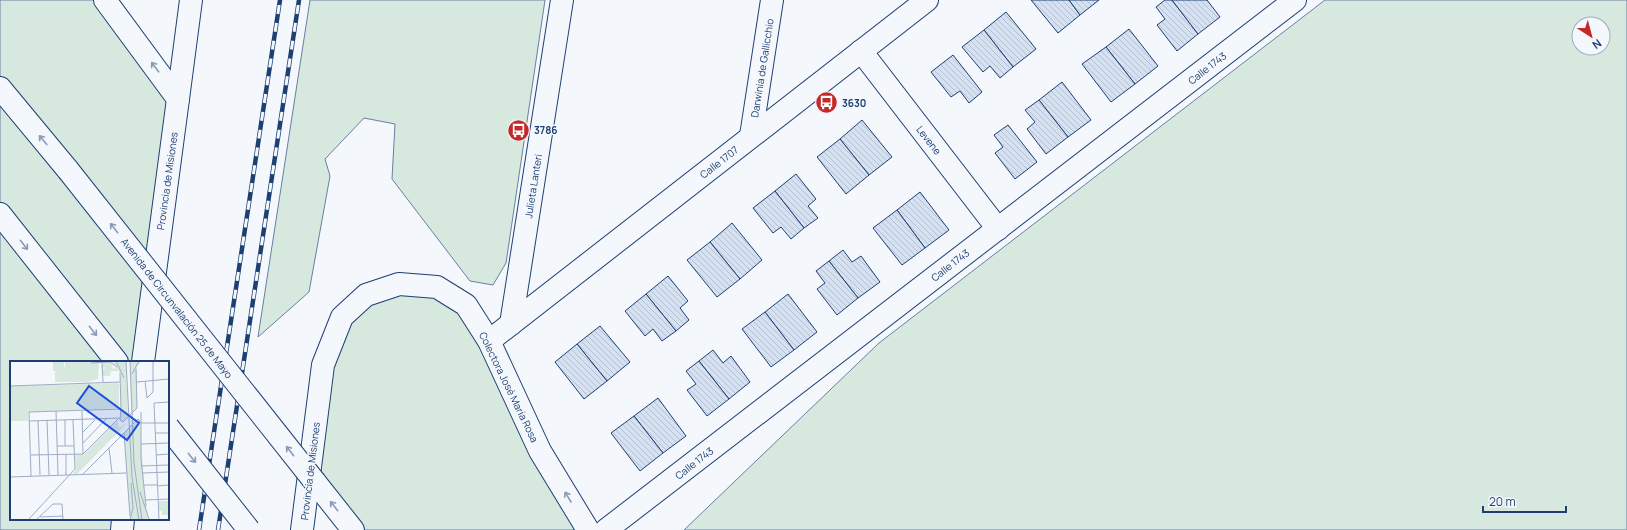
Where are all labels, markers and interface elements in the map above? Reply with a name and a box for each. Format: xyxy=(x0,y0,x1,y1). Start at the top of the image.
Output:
north arrow xyxy=(1571,16,1611,56)
street label: Darwinia de Gallicchio xyxy=(747,17,777,119)
text: N xyxy=(1589,36,1605,53)
street label: Calle 1743 xyxy=(1185,49,1229,87)
one-way arrow xyxy=(151,62,159,73)
bus stop icon: 3630 xyxy=(813,90,839,116)
place label: 3630 xyxy=(842,96,866,110)
bus stop icon: 3786 xyxy=(506,117,532,143)
place label: 3786 xyxy=(534,123,558,137)
street label: Levene xyxy=(913,123,945,157)
street label: Provincia de Misiones xyxy=(153,131,181,231)
one-way arrow xyxy=(38,135,47,146)
street label: Calle 1707 xyxy=(697,143,741,181)
street label: Julieta Lanteri xyxy=(521,153,545,219)
one-way arrow xyxy=(110,223,118,234)
street label: Avenida de Circunvalación 25 de Mayo xyxy=(118,235,236,381)
one-way arrow xyxy=(20,239,29,250)
street label: Calle 1743 xyxy=(928,246,972,284)
one-way arrow xyxy=(89,326,97,337)
street label: Colectora José María Rosa xyxy=(476,329,542,445)
inset map xyxy=(10,361,169,520)
street label: Provincia de Misiones xyxy=(297,421,323,521)
street label: Calle 1743 xyxy=(672,444,716,482)
one-way arrow xyxy=(286,445,295,456)
one-way arrow xyxy=(188,452,196,463)
scale bar xyxy=(1483,488,1566,514)
one-way arrow xyxy=(563,491,571,503)
text: 20 m xyxy=(1489,493,1516,510)
one-way arrow xyxy=(329,500,338,511)

